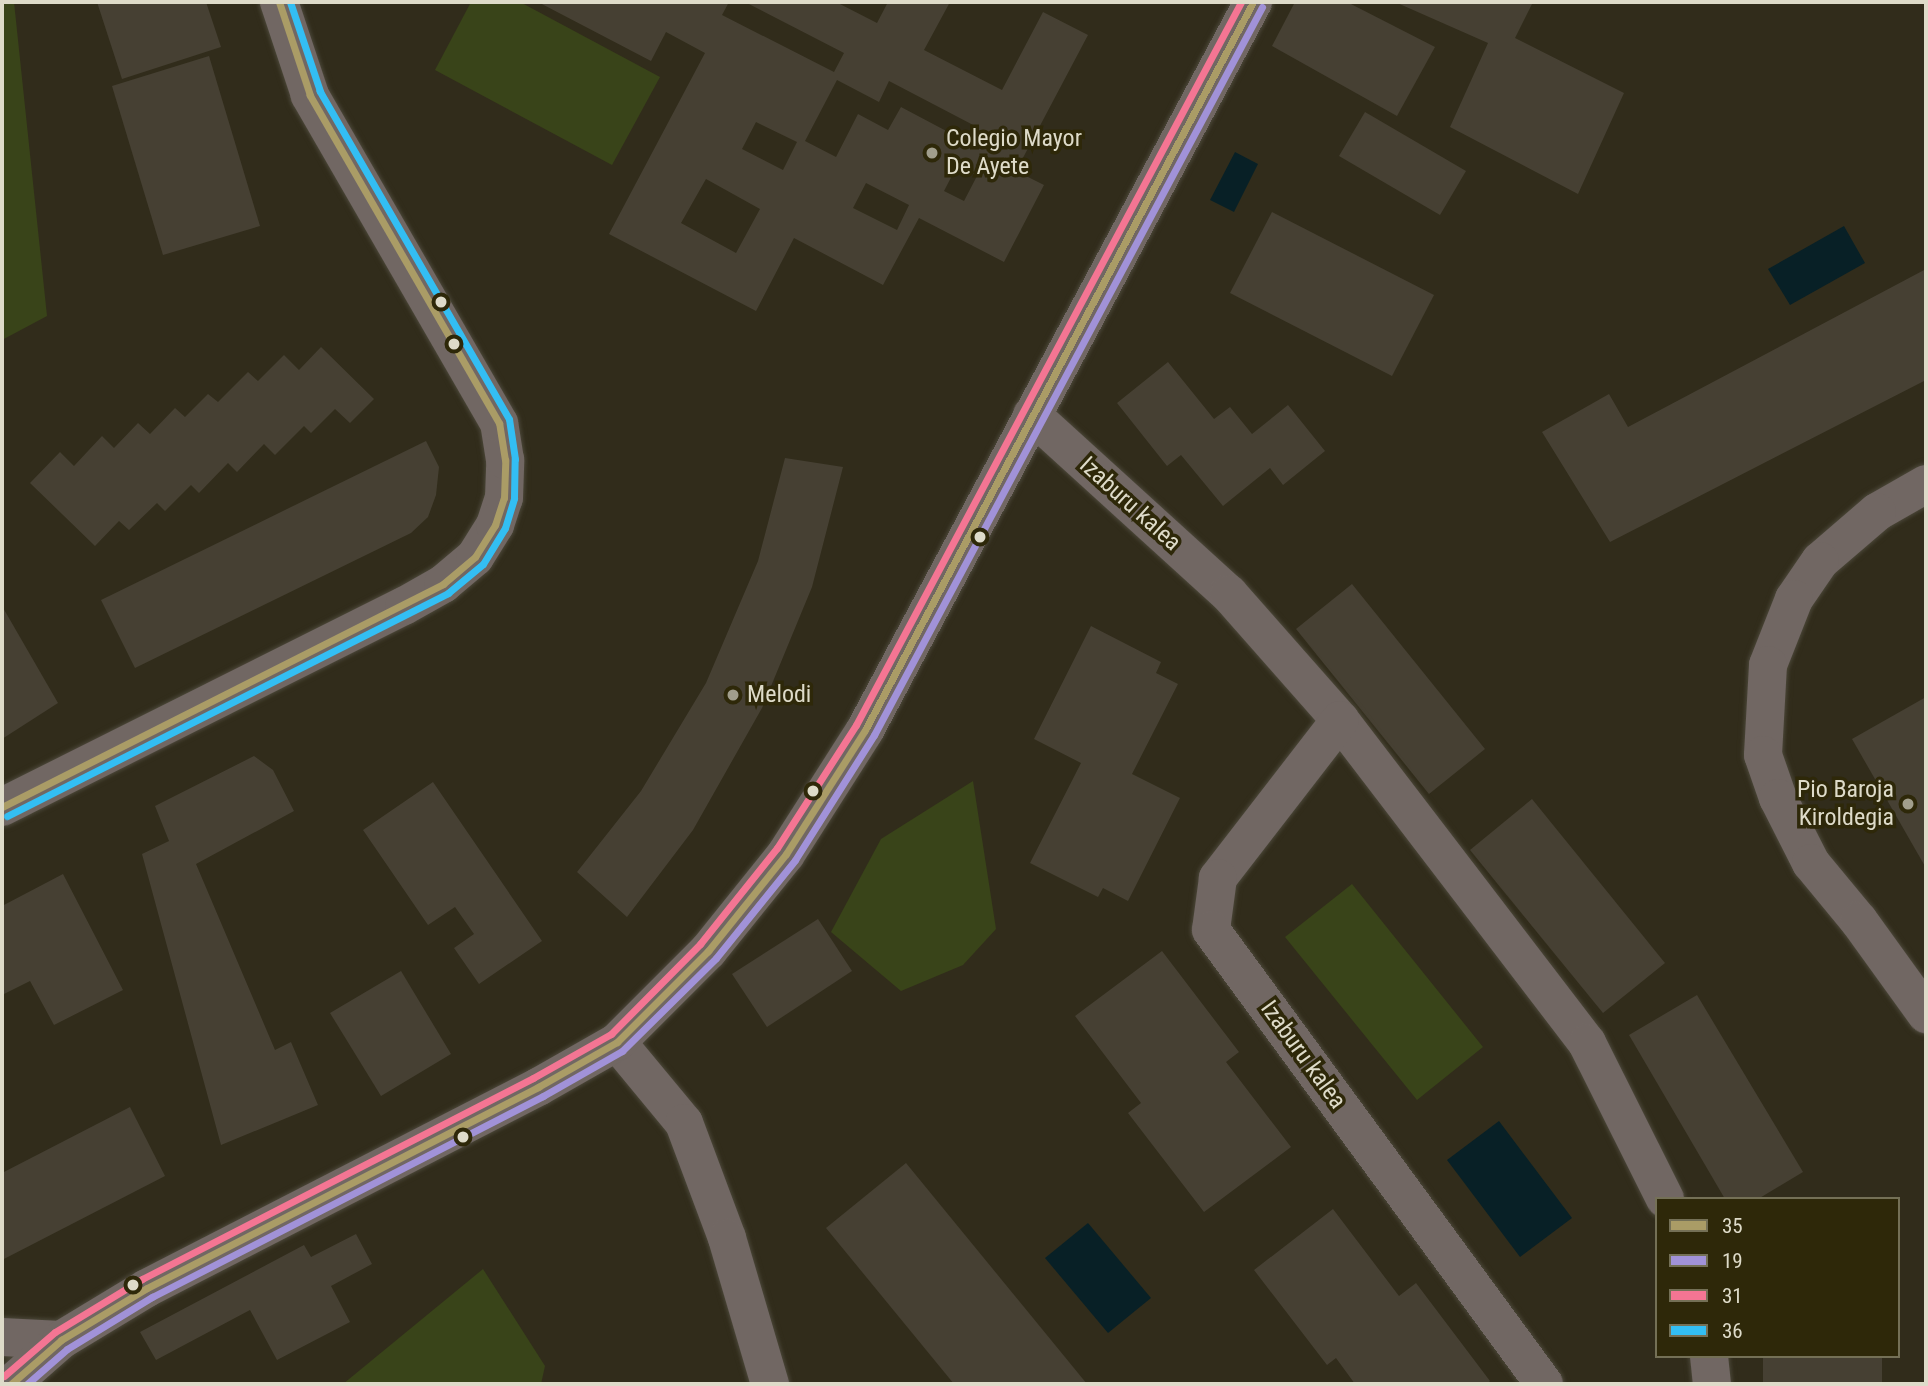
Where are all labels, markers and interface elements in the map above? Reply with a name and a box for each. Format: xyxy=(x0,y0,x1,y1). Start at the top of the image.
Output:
place label: Colegio Mayor De Ayete xyxy=(946,125,1082,181)
marker: Colegio Mayor De Ayete xyxy=(924,145,940,161)
unlabelled marker xyxy=(434,295,448,309)
unlabelled marker xyxy=(447,337,461,351)
street label: Izaburu kalea xyxy=(1073,451,1187,557)
unlabelled marker xyxy=(973,530,987,544)
place label: Melodi xyxy=(747,681,811,709)
marker: Melodi xyxy=(725,687,741,703)
place label: Pio Baroja Kiroldegia xyxy=(1797,776,1894,832)
unlabelled marker xyxy=(806,784,820,798)
marker: Pio Baroja Kiroldegia xyxy=(1900,796,1916,812)
street label: Izaburu kalea xyxy=(1254,995,1352,1115)
unlabelled marker xyxy=(456,1130,470,1144)
legend xyxy=(1655,1197,1900,1358)
text: 35 xyxy=(1722,1214,1743,1238)
text: 19 xyxy=(1722,1249,1743,1273)
unlabelled marker xyxy=(126,1278,140,1292)
text: 31 xyxy=(1722,1284,1743,1308)
text: 36 xyxy=(1722,1319,1743,1343)

